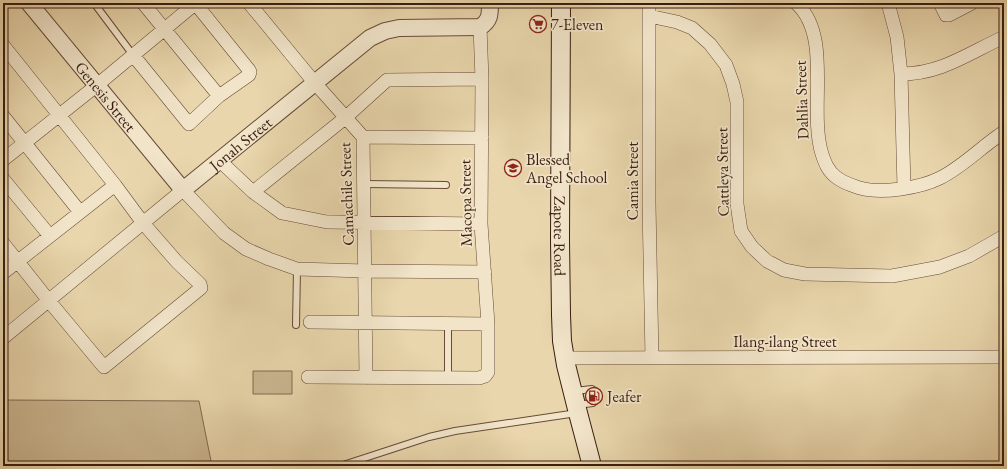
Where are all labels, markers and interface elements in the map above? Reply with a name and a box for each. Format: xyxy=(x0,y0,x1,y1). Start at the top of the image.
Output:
supermarket icon: 7-Eleven xyxy=(528,14,548,34)
place label: 7-Eleven xyxy=(551,14,604,35)
street label: Genesis Street xyxy=(70,57,141,136)
street label: Dahlia Street xyxy=(790,60,813,140)
street label: Jonah Street xyxy=(203,112,276,177)
street label: Cattleya Street xyxy=(711,127,734,217)
street label: Camachile Street xyxy=(334,142,359,246)
street label: Camia Street xyxy=(622,142,643,220)
place label: Blessed Angel School xyxy=(525,149,608,188)
school or university icon: Blessed Angel School xyxy=(503,158,523,178)
street label: Macopa Street xyxy=(454,159,477,247)
street label: Zapote Road xyxy=(549,196,570,277)
street label: Ilang-ilang Street xyxy=(733,331,837,352)
fuel station icon: Jeafer xyxy=(584,386,604,406)
place label: Jeafer xyxy=(605,386,642,407)

